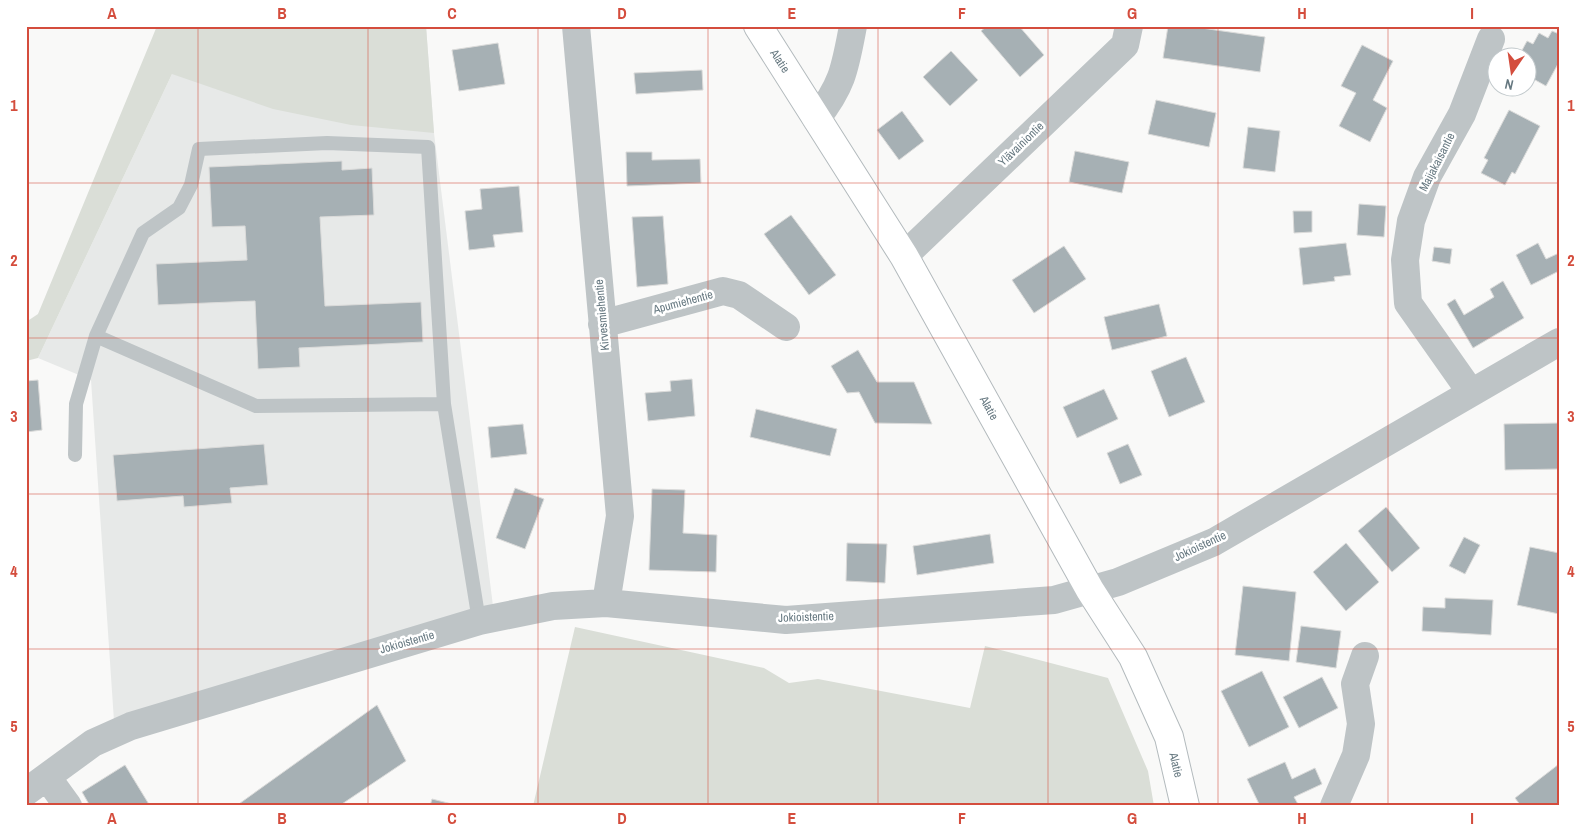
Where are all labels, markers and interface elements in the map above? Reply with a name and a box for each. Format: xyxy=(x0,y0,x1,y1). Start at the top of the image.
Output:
text: A xyxy=(107,2,117,24)
text: B xyxy=(277,2,287,24)
text: C xyxy=(447,2,457,24)
text: D xyxy=(617,2,627,24)
text: E xyxy=(788,2,797,24)
text: F xyxy=(958,2,966,24)
text: G xyxy=(1127,2,1137,24)
text: H xyxy=(1297,2,1307,24)
text: I xyxy=(1470,2,1474,24)
street label: Alatie xyxy=(766,45,794,76)
north arrow xyxy=(1488,48,1538,98)
text: N xyxy=(1503,75,1515,94)
text: 1 xyxy=(10,94,18,116)
text: 1 xyxy=(1567,94,1575,116)
street label: Ylävainiontie xyxy=(995,118,1047,170)
street label: Maijakaisantie xyxy=(1415,130,1459,194)
text: 2 xyxy=(10,249,18,271)
text: 2 xyxy=(1567,249,1575,271)
street label: Kirvesmiehentie xyxy=(591,279,613,351)
street label: Apumiehentie xyxy=(650,286,715,318)
street label: Alatie xyxy=(975,392,1002,423)
text: 3 xyxy=(10,405,18,427)
text: 3 xyxy=(1567,405,1575,427)
street label: Jokioistentie xyxy=(1171,527,1229,565)
text: 4 xyxy=(10,560,18,582)
text: 4 xyxy=(1567,560,1575,582)
street label: Jokioistentie xyxy=(778,608,834,626)
street label: Jokioistentie xyxy=(378,627,436,657)
text: 5 xyxy=(10,715,18,737)
text: 5 xyxy=(1567,715,1575,737)
street label: Alatie xyxy=(1165,750,1187,779)
text: A xyxy=(107,807,117,829)
text: B xyxy=(277,807,287,829)
text: C xyxy=(447,807,457,829)
text: D xyxy=(617,807,627,829)
text: E xyxy=(788,807,797,829)
text: F xyxy=(958,807,966,829)
text: G xyxy=(1127,807,1137,829)
text: H xyxy=(1297,807,1307,829)
text: I xyxy=(1470,807,1474,829)

